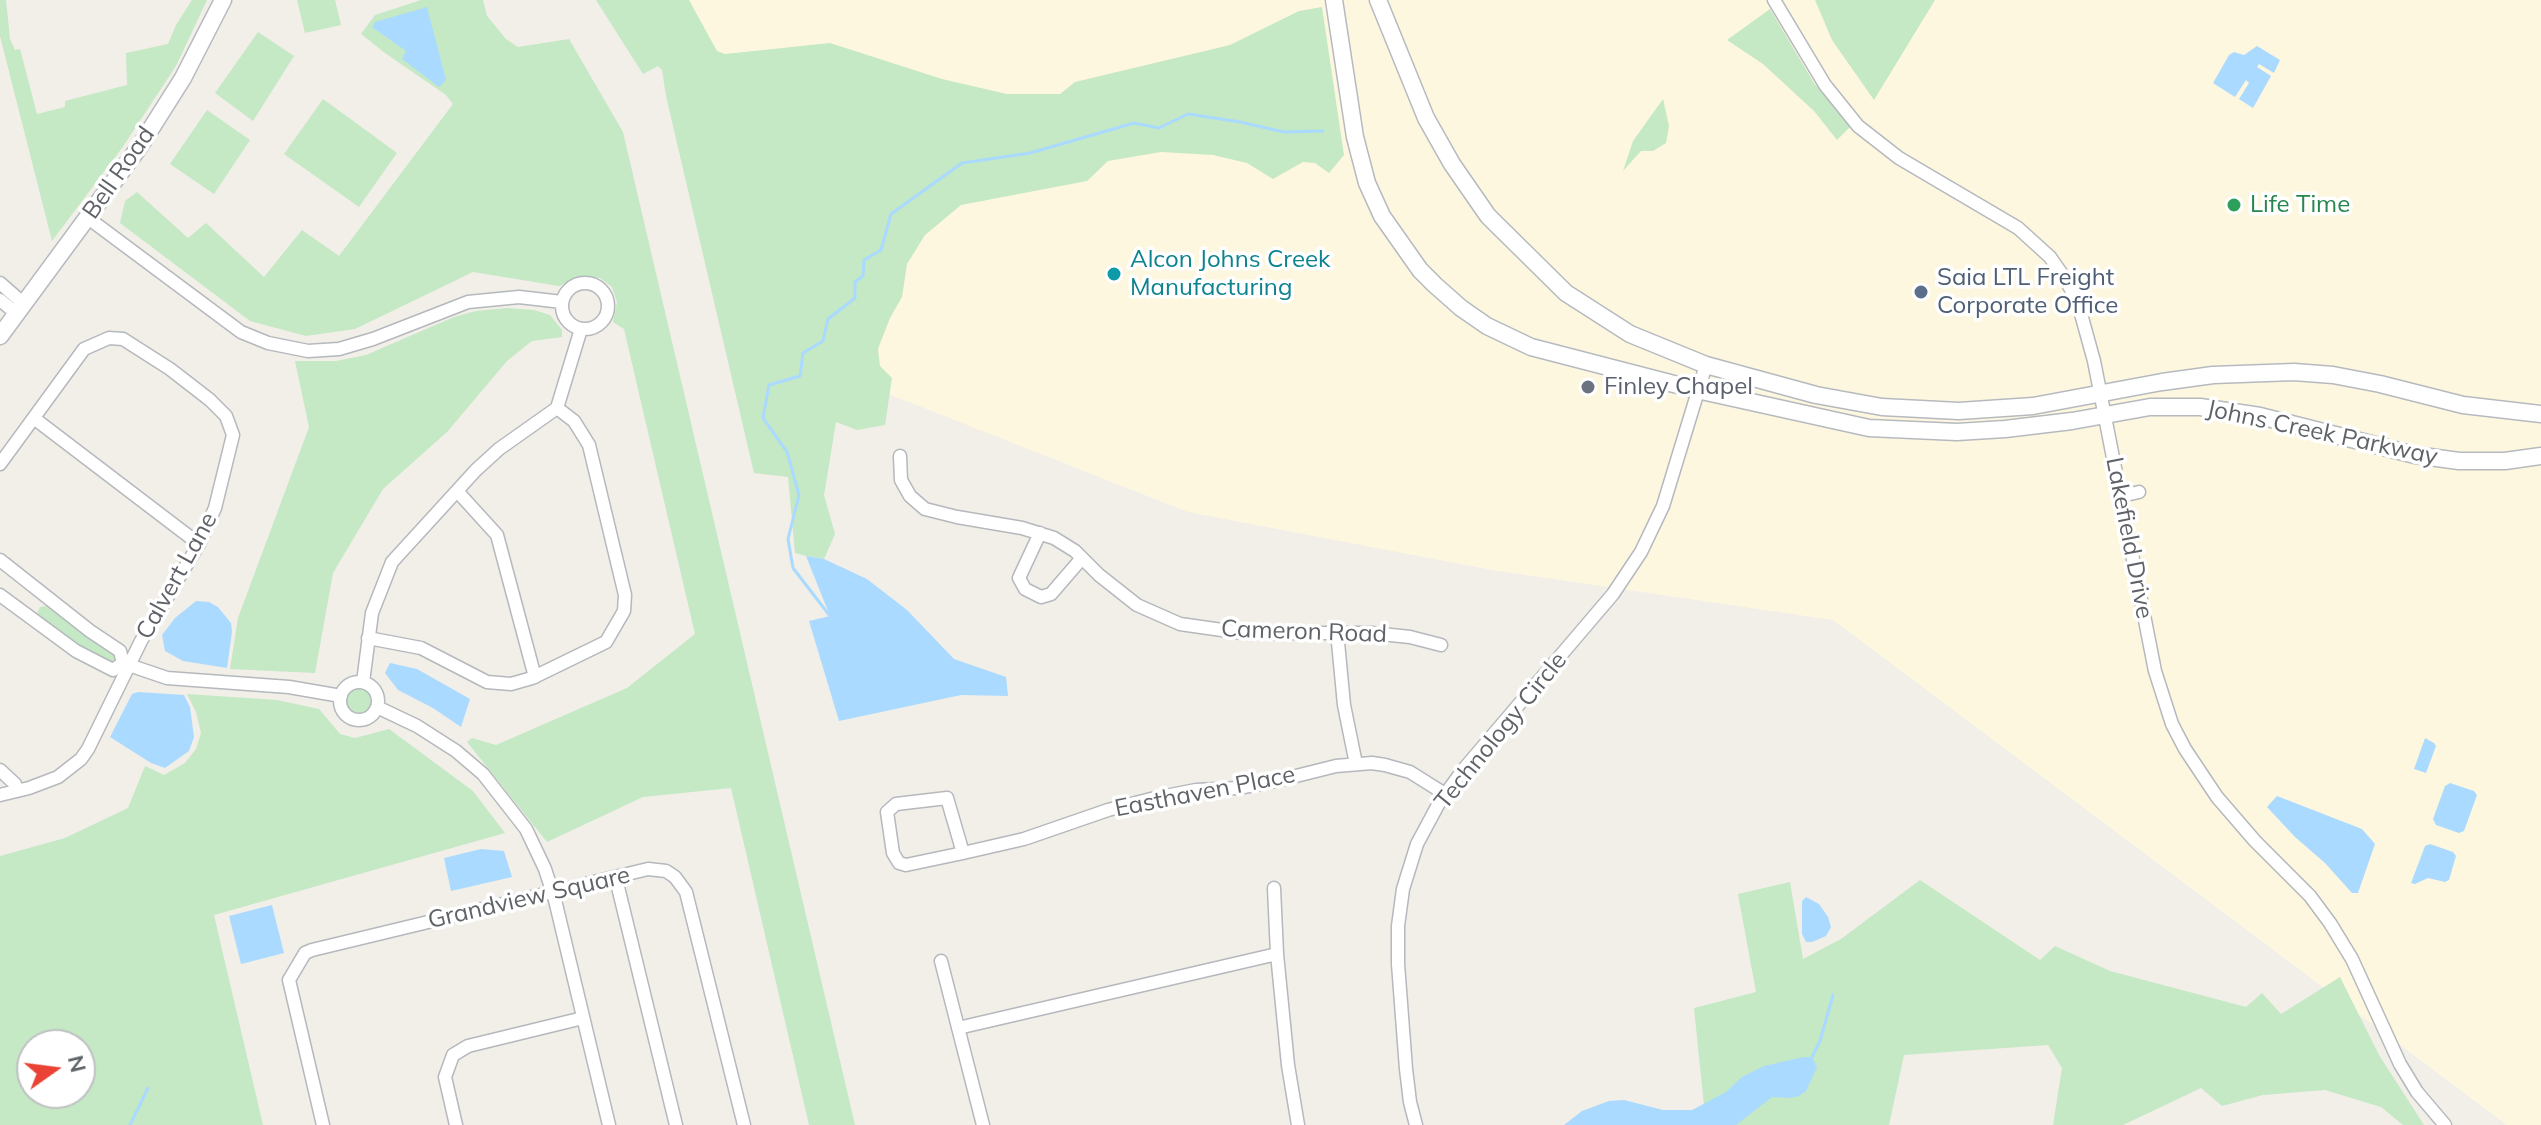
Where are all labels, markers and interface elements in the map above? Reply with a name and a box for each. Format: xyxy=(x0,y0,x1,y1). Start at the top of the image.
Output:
street label: Bell Road xyxy=(77,121,161,225)
place label: Life Time xyxy=(2250,191,2350,219)
marker: Life Time xyxy=(2225,196,2243,214)
place label: Alcon Johns Creek Manufacturing xyxy=(1130,246,1330,302)
place label: Saia LTL Freight Corporate Office xyxy=(1937,264,2118,320)
marker: Alcon Johns Creek Manufacturing xyxy=(1105,265,1123,283)
marker: Saia LTL Freight Corporate Office xyxy=(1912,283,1930,301)
place label: Finley Chapel xyxy=(1604,373,1753,401)
marker: Finley Chapel xyxy=(1579,378,1597,396)
street label: Johns Creek Parkway xyxy=(2204,394,2440,472)
street label: Lakefield Drive xyxy=(2099,455,2159,621)
street label: Calvert Lane xyxy=(130,508,224,644)
street label: Cameron Road xyxy=(1221,615,1387,649)
street label: Technology Circle xyxy=(1429,647,1573,815)
street label: Easthaven Place xyxy=(1112,760,1298,824)
street label: Grandview Square xyxy=(425,861,633,935)
north arrow xyxy=(16,1029,96,1109)
text: N xyxy=(62,1052,93,1075)

